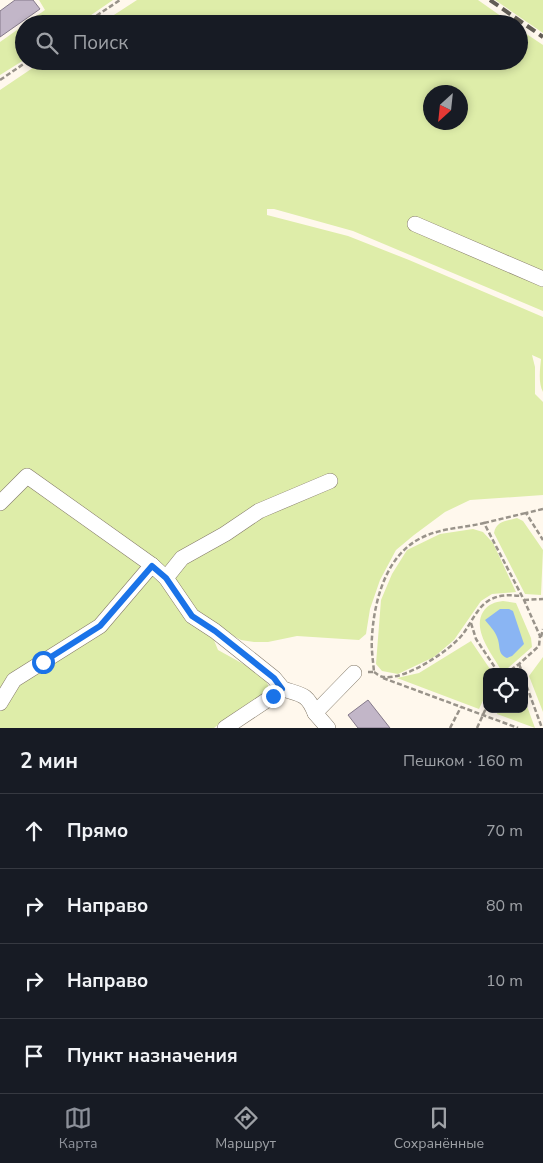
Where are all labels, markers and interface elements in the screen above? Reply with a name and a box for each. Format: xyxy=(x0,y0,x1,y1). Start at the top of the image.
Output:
search box xyxy=(15,15,528,70)
icon: search xyxy=(33,29,61,57)
text: Поиск xyxy=(73,30,128,56)
north arrow xyxy=(423,85,468,130)
route start xyxy=(32,651,55,674)
map controls xyxy=(483,668,528,713)
button: locate xyxy=(483,668,528,713)
route end xyxy=(262,685,285,708)
text: 2 мин xyxy=(20,747,78,775)
text: Пешком · 160 m xyxy=(403,750,523,772)
icon: ahead xyxy=(20,817,48,845)
text: Прямо xyxy=(67,818,128,844)
text: 70 m xyxy=(486,820,523,842)
icon: right xyxy=(20,892,48,920)
text: Направо xyxy=(67,893,148,919)
text: 80 m xyxy=(486,895,523,917)
icon: right xyxy=(20,967,48,995)
text: Направо xyxy=(67,968,148,994)
text: 10 m xyxy=(486,970,523,992)
icon: arrive xyxy=(20,1042,48,1070)
text: Пункт назначения xyxy=(67,1043,238,1069)
tab: Карта xyxy=(59,1104,97,1153)
tab: Маршрут xyxy=(215,1104,276,1153)
tab: Сохранённые xyxy=(394,1104,484,1153)

